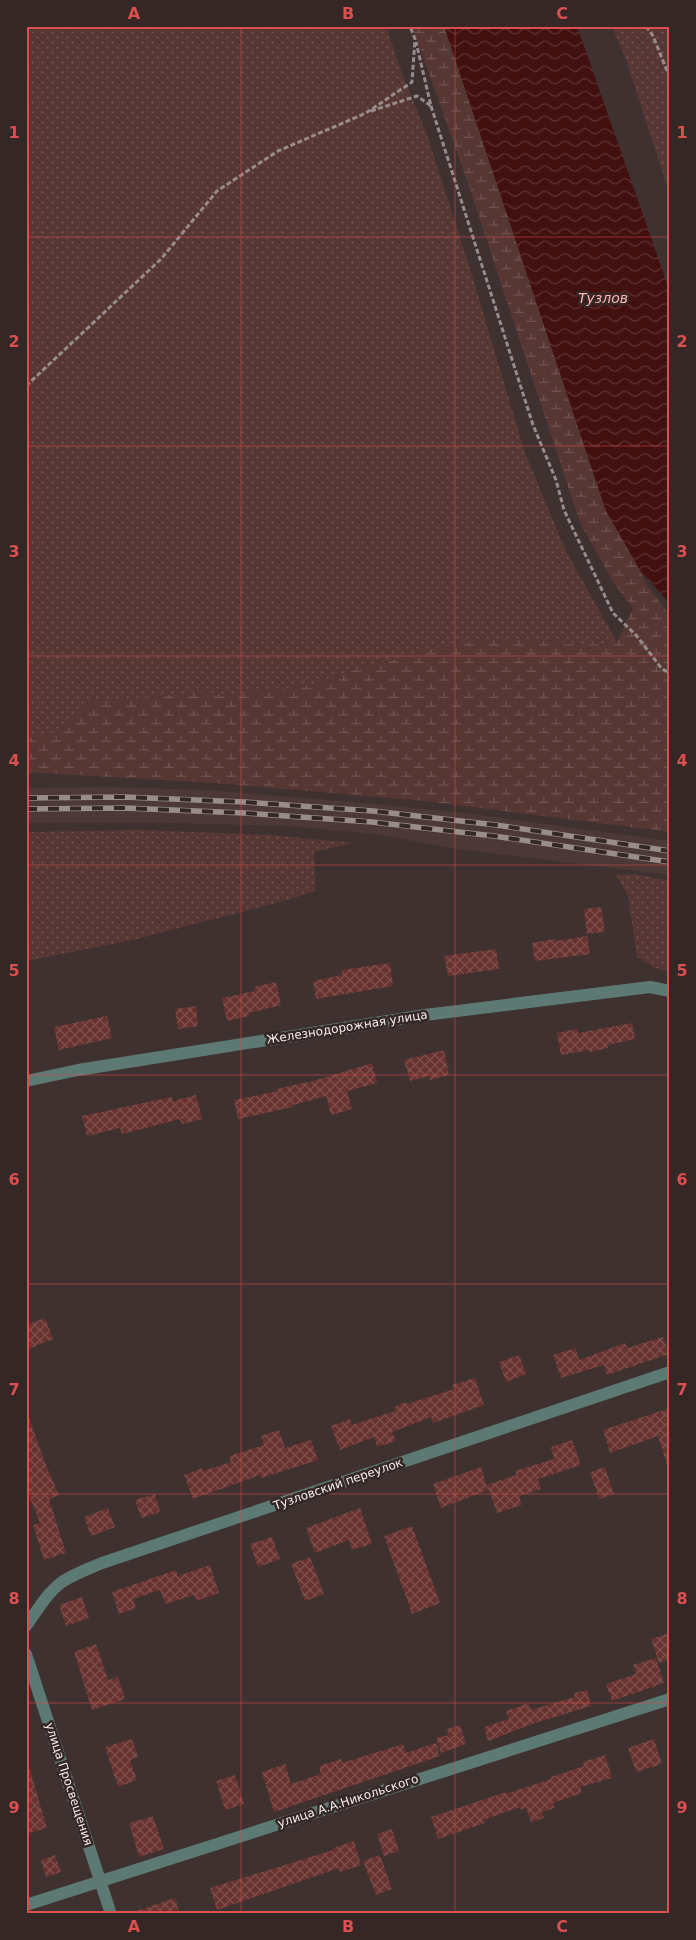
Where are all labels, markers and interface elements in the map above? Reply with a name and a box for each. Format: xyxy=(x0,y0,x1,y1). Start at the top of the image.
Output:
text: A xyxy=(128,4,141,23)
text: B xyxy=(342,4,354,23)
text: C xyxy=(556,4,568,23)
text: 1 xyxy=(8,123,20,142)
text: 1 xyxy=(676,123,688,142)
water label: Тузлов xyxy=(578,290,628,306)
text: 2 xyxy=(8,332,20,351)
text: 2 xyxy=(676,332,688,351)
text: 3 xyxy=(8,542,20,561)
text: 3 xyxy=(676,542,688,561)
text: 4 xyxy=(8,751,20,770)
text: 4 xyxy=(676,751,688,770)
text: 5 xyxy=(8,961,20,980)
text: 5 xyxy=(676,961,688,980)
street label: Железнодорожная улица xyxy=(266,1007,428,1047)
text: 6 xyxy=(8,1170,20,1189)
text: 6 xyxy=(676,1170,688,1189)
text: 7 xyxy=(8,1380,20,1399)
text: 7 xyxy=(676,1380,688,1399)
street label: Тузловский переулок xyxy=(271,1455,404,1513)
text: 8 xyxy=(8,1589,20,1608)
text: 8 xyxy=(676,1589,688,1608)
street label: улица Просвещения xyxy=(42,1721,96,1847)
street label: улица А.А.Никольского xyxy=(276,1772,420,1830)
text: 9 xyxy=(8,1798,20,1817)
text: 9 xyxy=(676,1798,688,1817)
text: A xyxy=(128,1917,141,1936)
text: B xyxy=(342,1917,354,1936)
text: C xyxy=(556,1917,568,1936)

